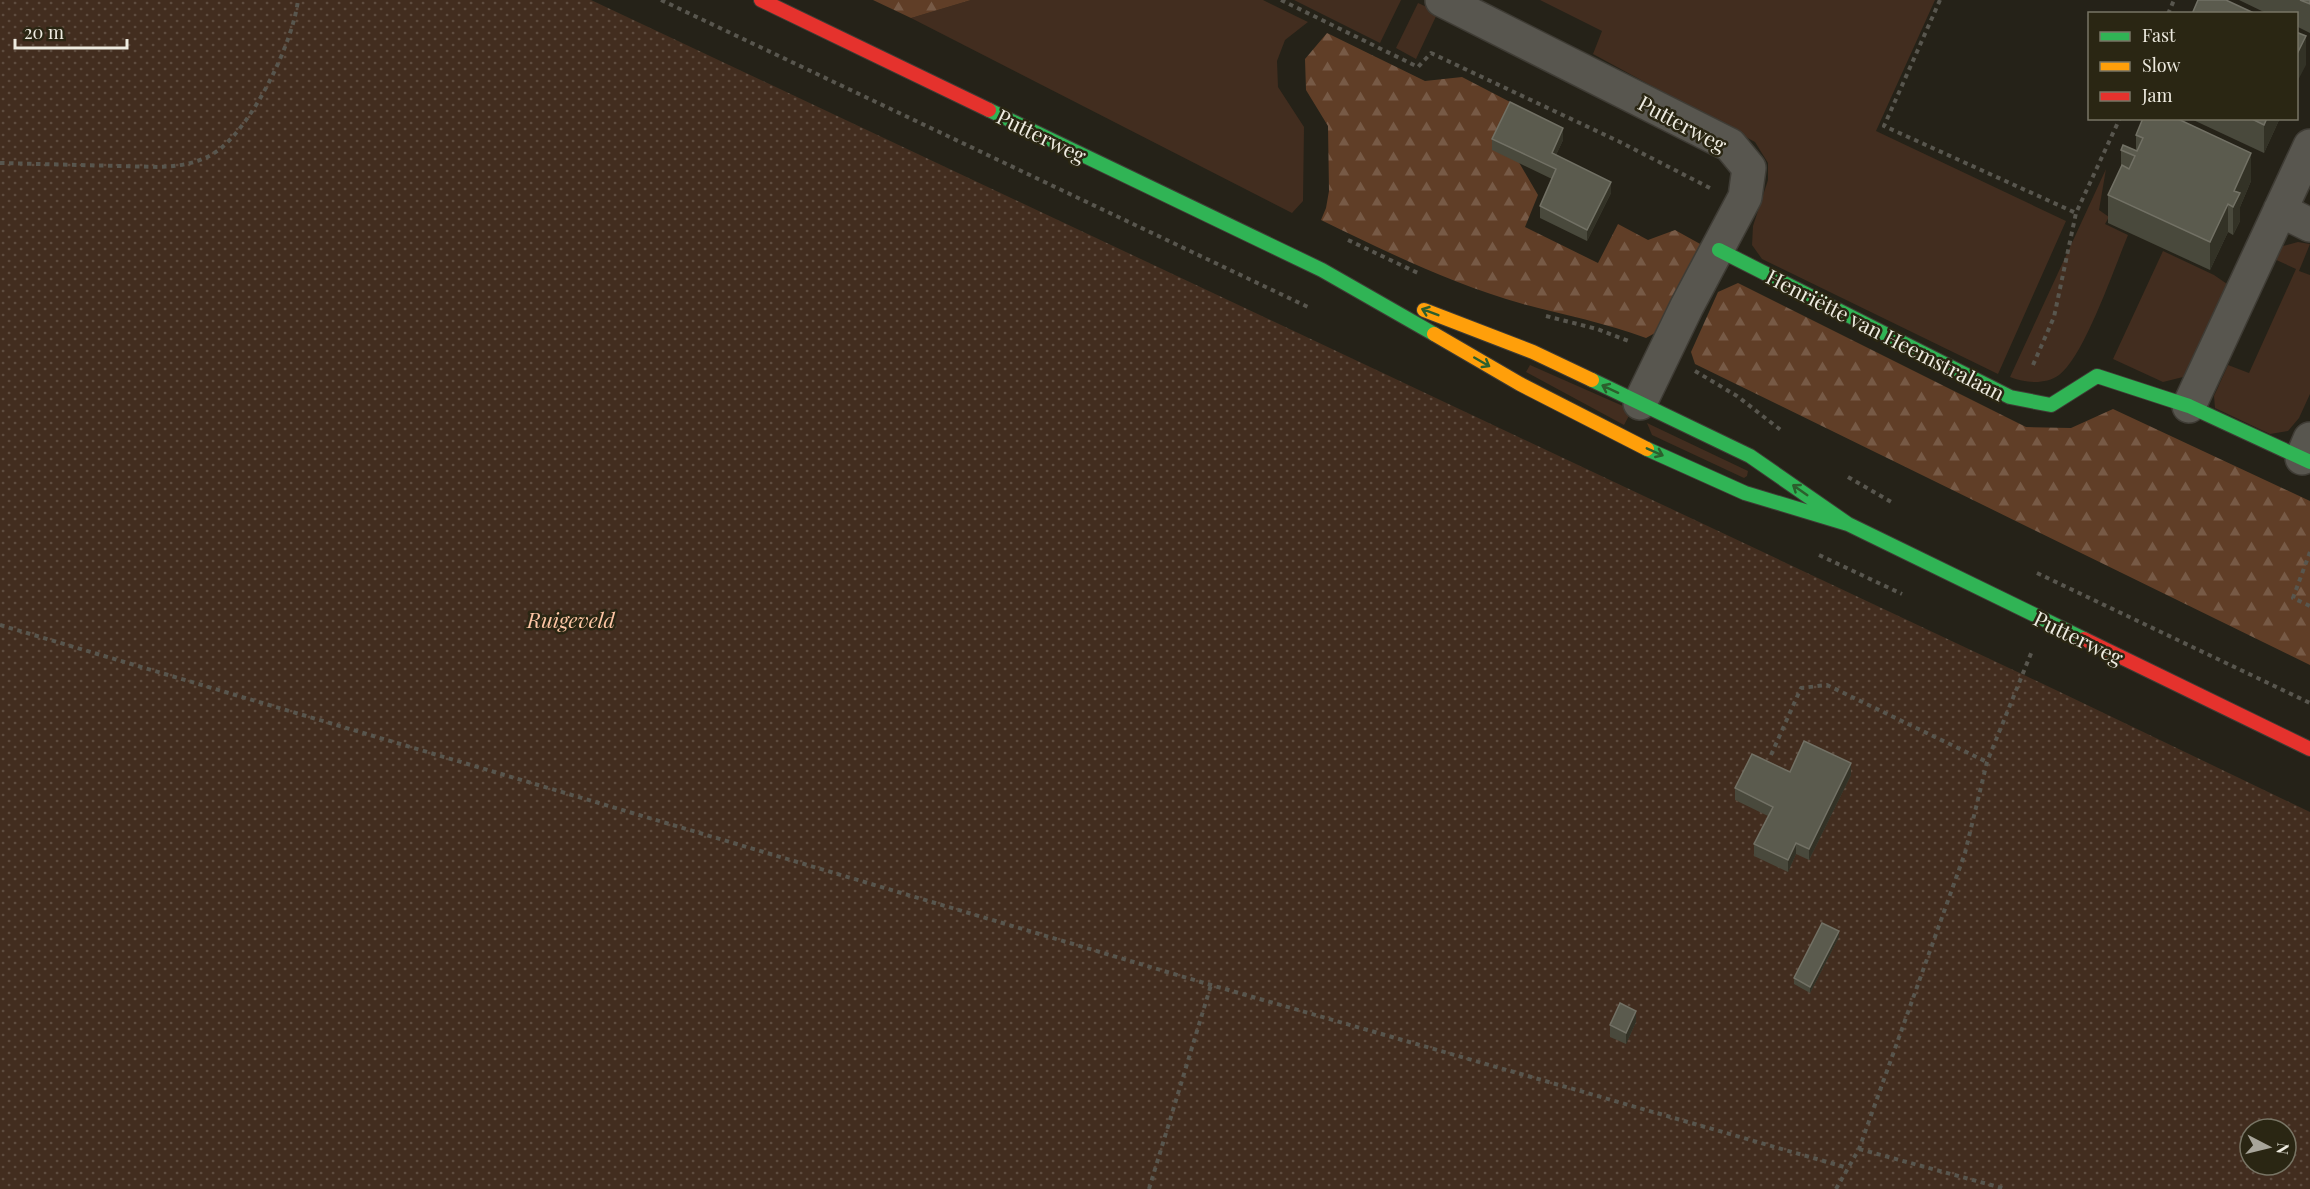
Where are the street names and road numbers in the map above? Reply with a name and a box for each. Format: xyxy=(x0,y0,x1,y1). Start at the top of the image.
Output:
street label: Putterweg xyxy=(1634,88,1732,158)
street label: Putterweg xyxy=(993,101,1091,169)
street label: Henriëtte van Heemstralaan xyxy=(1762,262,2010,407)
street label: Putterweg xyxy=(2030,603,2128,671)

